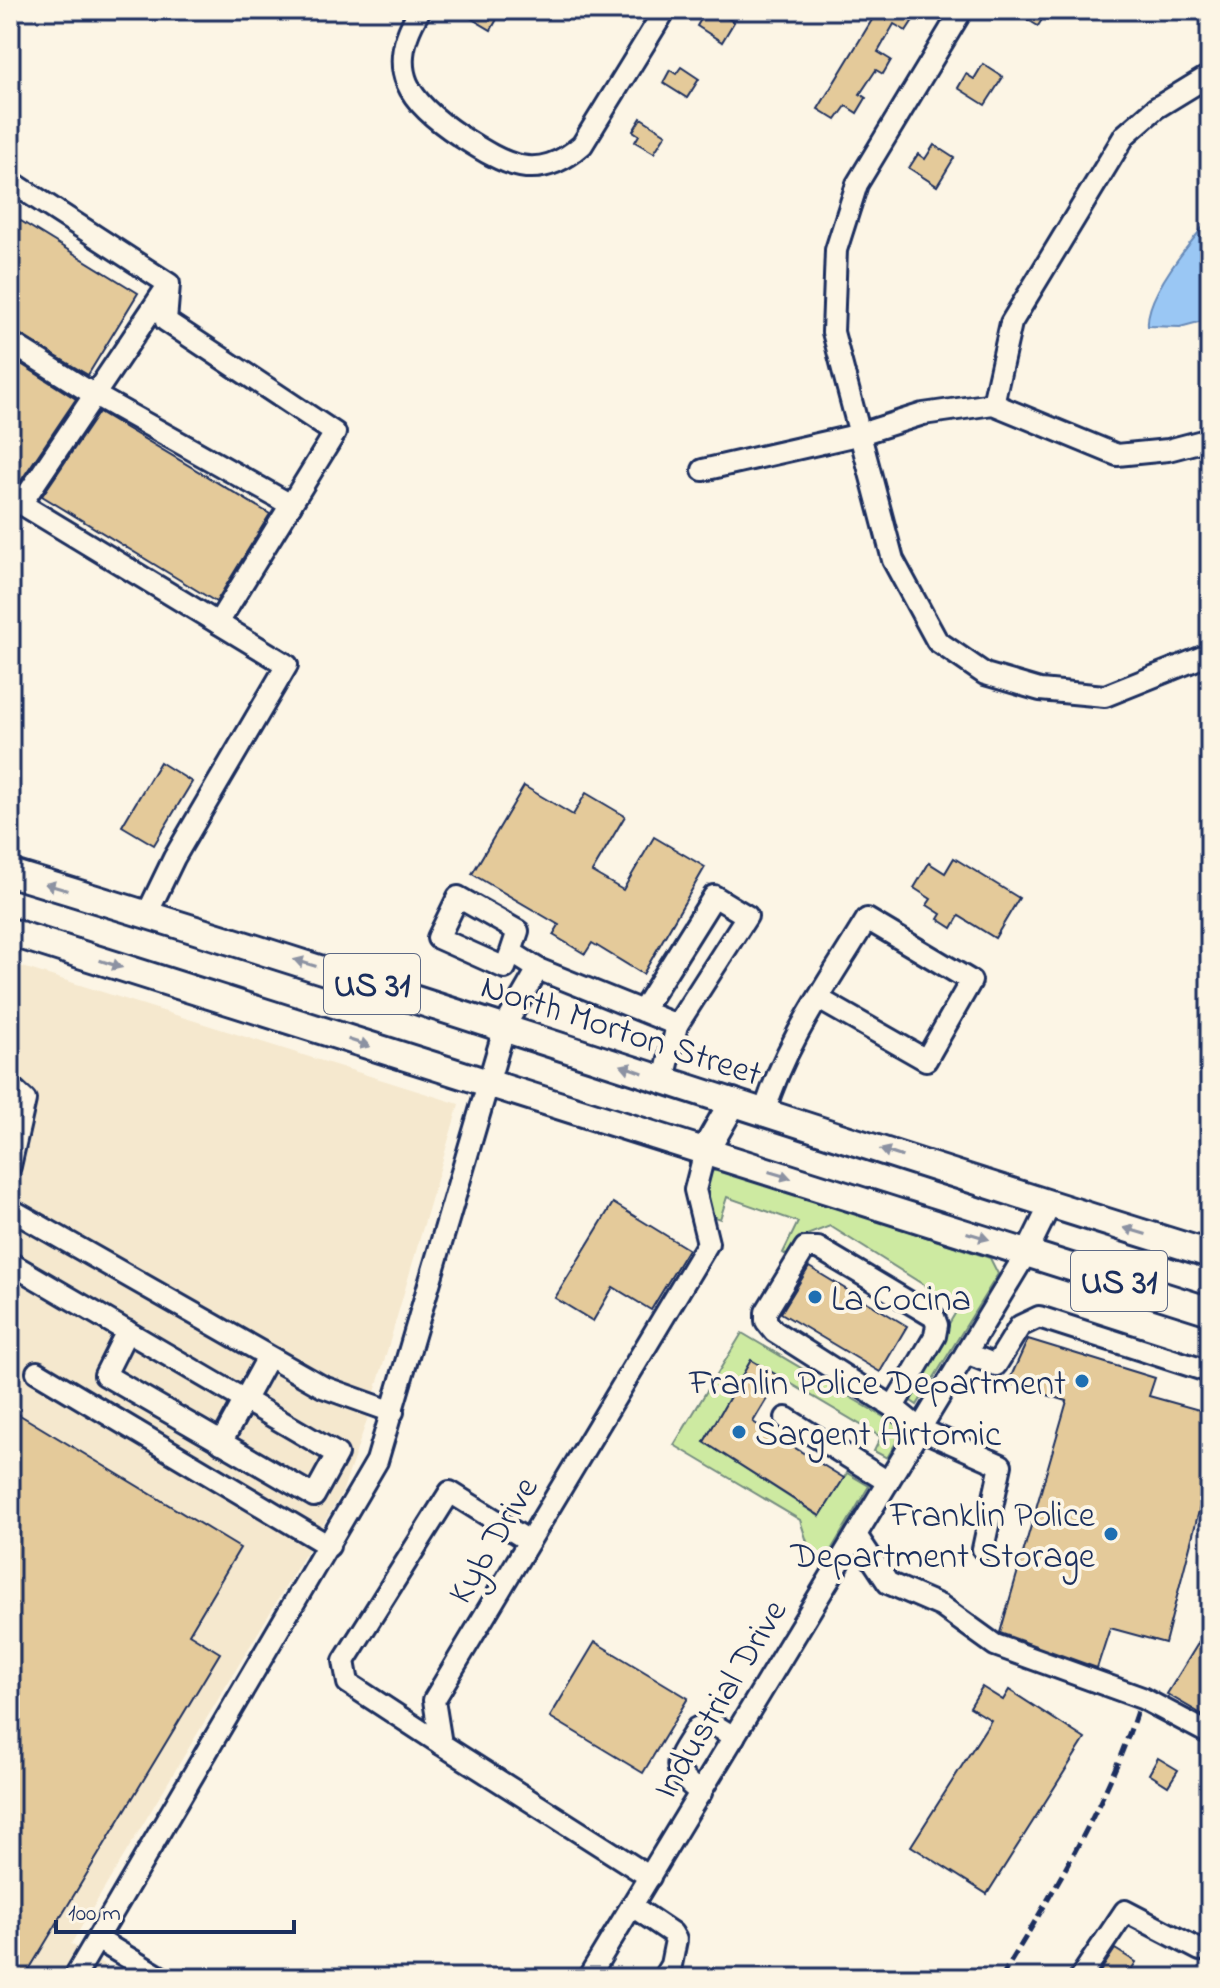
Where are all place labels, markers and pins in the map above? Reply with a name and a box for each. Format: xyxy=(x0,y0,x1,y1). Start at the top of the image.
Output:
place label: La Cocina xyxy=(831,1275,971,1328)
marker: La Cocina xyxy=(806,1288,824,1306)
place label: Franlin Police Department xyxy=(688,1359,1066,1412)
marker: Franlin Police Department xyxy=(1073,1372,1091,1390)
place label: Sargent Airtomic xyxy=(755,1410,1001,1463)
marker: Sargent Airtomic xyxy=(730,1423,748,1441)
place label: Franklin Police Department Storage xyxy=(789,1491,1096,1585)
marker: Franklin Police Department Storage xyxy=(1102,1525,1120,1543)

